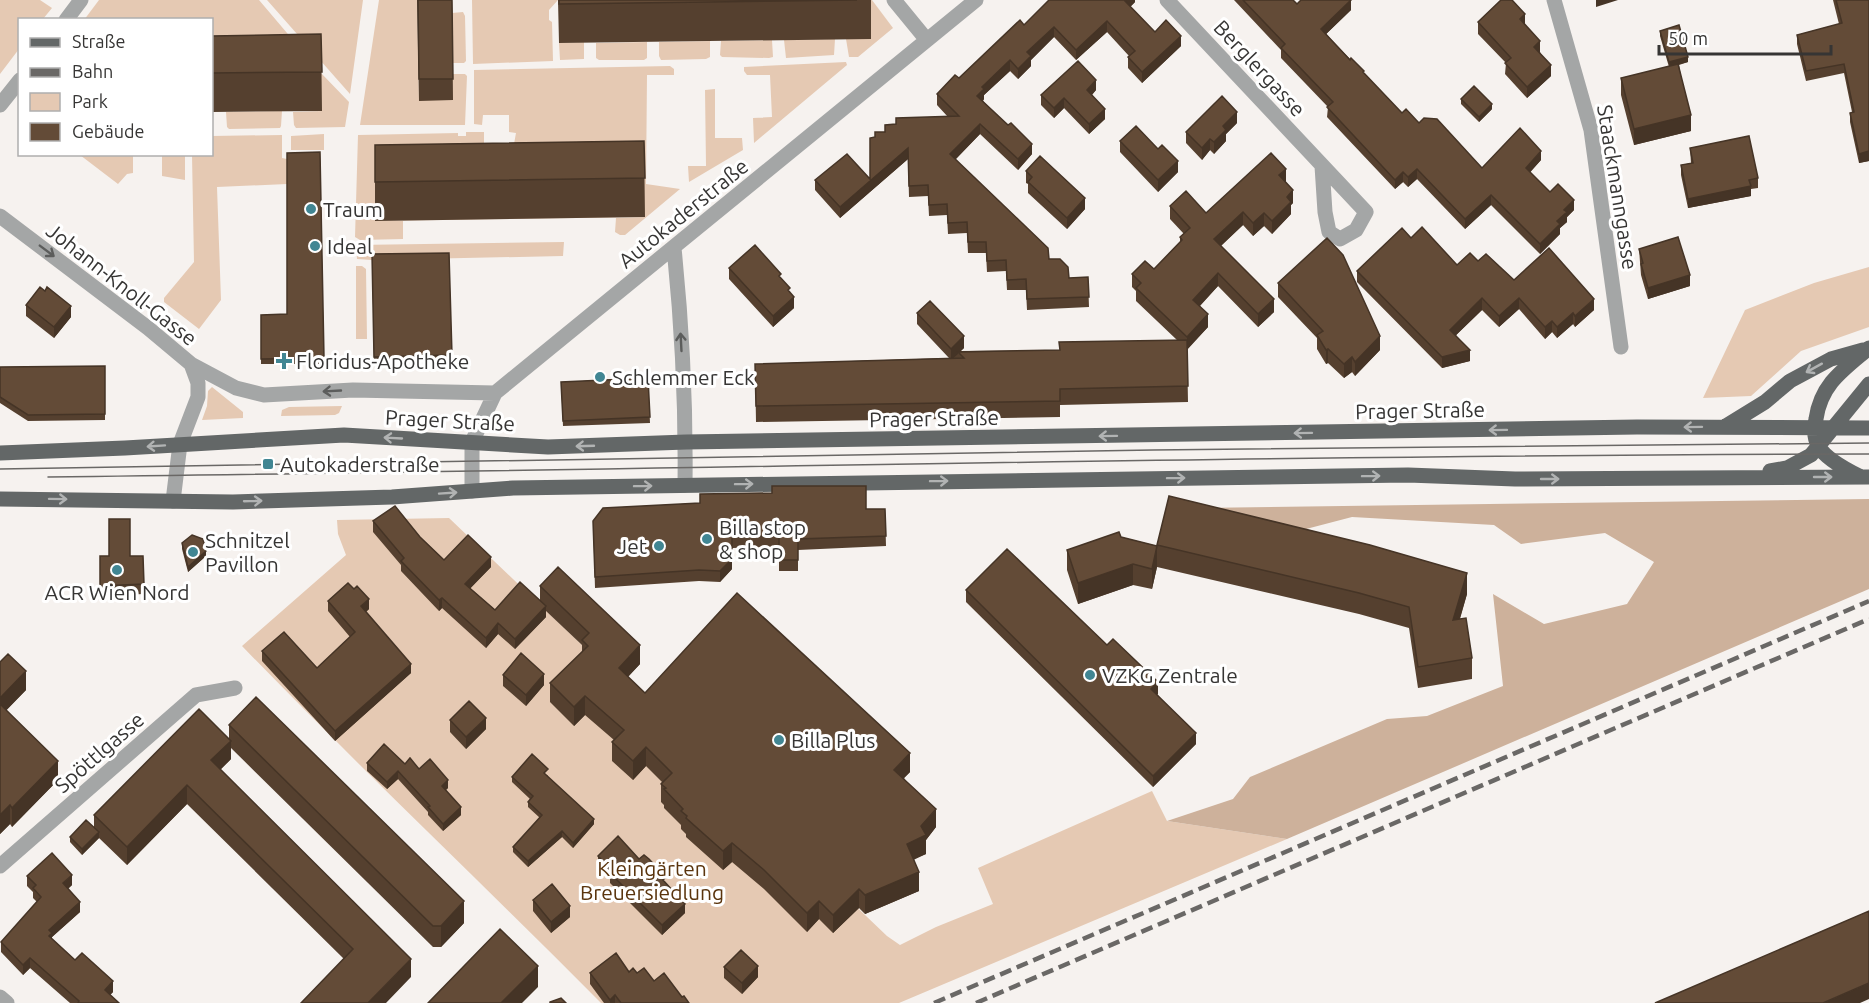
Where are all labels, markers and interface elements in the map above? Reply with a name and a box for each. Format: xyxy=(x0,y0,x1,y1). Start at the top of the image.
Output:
street label: Berglergasse xyxy=(1209,15,1311,121)
legend xyxy=(18,18,213,156)
scale bar xyxy=(1659,18,1832,56)
text: 50 m xyxy=(1668,28,1708,48)
text: Straße xyxy=(72,31,125,51)
text: Bahn xyxy=(72,61,113,81)
text: Park xyxy=(72,91,108,111)
street label: Staackmanngasse xyxy=(1593,103,1643,271)
text: Gebäude xyxy=(72,121,144,141)
street label: Autokaderstraße xyxy=(613,153,753,273)
place label: Traum xyxy=(323,197,383,221)
marker: Traum xyxy=(304,202,318,216)
street label: Johann-Knoll-Gasse xyxy=(42,218,202,350)
place label: Ideal xyxy=(327,234,373,258)
marker: Ideal xyxy=(308,239,322,253)
one-way arrow xyxy=(38,245,54,257)
one-way arrow xyxy=(676,332,687,352)
place label: Floridus-Apotheke xyxy=(296,349,469,373)
marker: Floridus-Apotheke xyxy=(277,354,291,368)
one-way arrow xyxy=(1806,362,1823,374)
place label: Schlemmer Eck xyxy=(612,365,755,389)
marker: Schlemmer Eck xyxy=(593,370,607,384)
one-way arrow xyxy=(322,385,342,396)
street label: Prager Straße xyxy=(1355,397,1485,423)
street label: Prager Straße xyxy=(384,405,516,435)
street label: Prager Straße xyxy=(869,405,999,431)
one-way arrow xyxy=(1683,421,1703,433)
one-way arrow xyxy=(1488,424,1508,436)
one-way arrow xyxy=(1293,427,1313,439)
one-way arrow xyxy=(1098,430,1118,442)
one-way arrow xyxy=(383,432,403,443)
one-way arrow xyxy=(576,440,596,452)
one-way arrow xyxy=(147,441,167,452)
place label: Autokaderstraße xyxy=(280,452,440,476)
marker: Autokaderstraße xyxy=(261,457,275,471)
one-way arrow xyxy=(1360,470,1380,482)
one-way arrow xyxy=(1813,471,1833,483)
one-way arrow xyxy=(1165,472,1185,484)
one-way arrow xyxy=(1540,473,1560,485)
one-way arrow xyxy=(928,475,948,487)
one-way arrow xyxy=(733,478,753,490)
one-way arrow xyxy=(633,480,653,491)
one-way arrow xyxy=(438,487,458,498)
one-way arrow xyxy=(48,494,68,505)
one-way arrow xyxy=(243,496,263,507)
place label: Billa stop & shop xyxy=(719,515,806,563)
place label: Schnitzel Pavillon xyxy=(205,528,290,576)
marker: Billa stop & shop xyxy=(700,532,714,546)
place label: Jet xyxy=(617,534,647,558)
marker: Jet xyxy=(652,539,666,553)
marker: Schnitzel Pavillon xyxy=(186,545,200,559)
marker: ACR Wien Nord xyxy=(110,563,124,577)
place label: ACR Wien Nord xyxy=(44,580,190,604)
place label: VZKG Zentrale xyxy=(1102,663,1238,687)
marker: VZKG Zentrale xyxy=(1083,668,1097,682)
street label: Spöttlgasse xyxy=(50,707,148,797)
place label: Billa Plus xyxy=(791,728,875,752)
marker: Billa Plus xyxy=(772,733,786,747)
park label: Kleingärten Breuersiedlung xyxy=(580,856,724,904)

